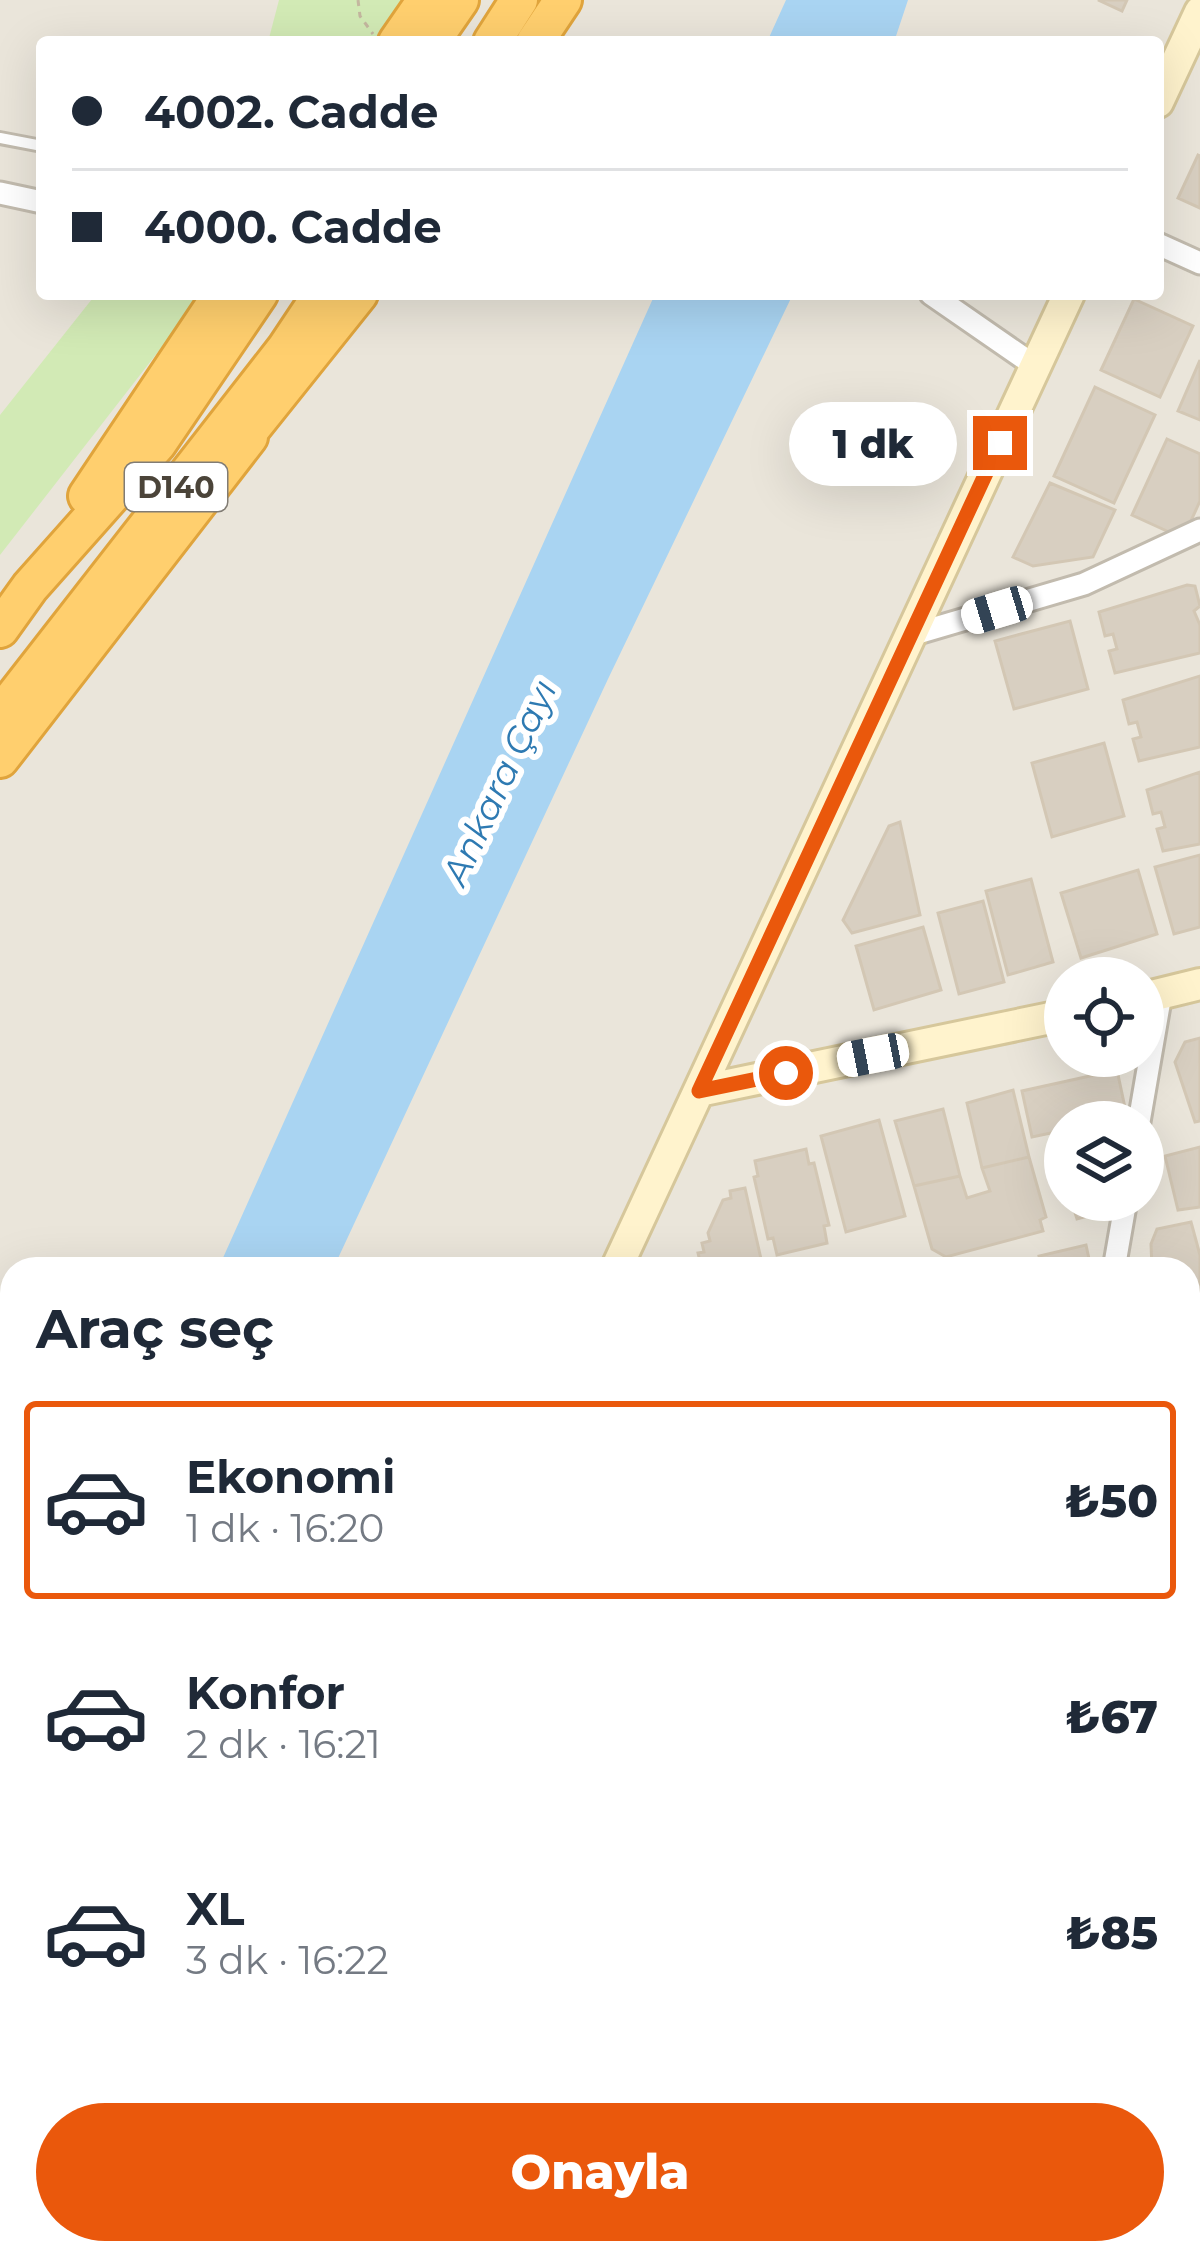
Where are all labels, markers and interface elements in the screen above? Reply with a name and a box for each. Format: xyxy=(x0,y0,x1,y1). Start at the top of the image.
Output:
text: 4002. Cadde xyxy=(144,84,439,139)
text: 4000. Cadde xyxy=(144,199,442,254)
callout: 1 dk xyxy=(790,401,958,485)
route end xyxy=(973,416,1027,470)
text: 1 dk xyxy=(833,420,913,468)
road number: D140 xyxy=(125,463,227,511)
car xyxy=(957,582,1037,638)
water label: Ankara Çayı xyxy=(431,672,566,893)
map controls xyxy=(1044,957,1164,1221)
button: locate xyxy=(1044,957,1164,1077)
car xyxy=(834,1030,912,1080)
route start xyxy=(759,1046,813,1100)
button: layers xyxy=(1044,1101,1164,1221)
text: Araç seç xyxy=(36,1296,274,1362)
icon: car xyxy=(42,1446,150,1554)
text: Ekonomi xyxy=(186,1449,396,1504)
text: ₺50 xyxy=(1065,1473,1158,1528)
text: 1 dk · 16:20 xyxy=(186,1504,384,1552)
icon: car xyxy=(42,1662,150,1770)
text: Konfor xyxy=(186,1665,345,1720)
text: ₺67 xyxy=(1066,1689,1158,1744)
text: 2 dk · 16:21 xyxy=(186,1720,381,1768)
icon: car xyxy=(42,1878,150,1986)
text: XL xyxy=(186,1881,244,1936)
text: ₺85 xyxy=(1066,1905,1158,1960)
text: 3 dk · 16:22 xyxy=(186,1936,389,1984)
button: Onayla xyxy=(36,2103,1164,2241)

